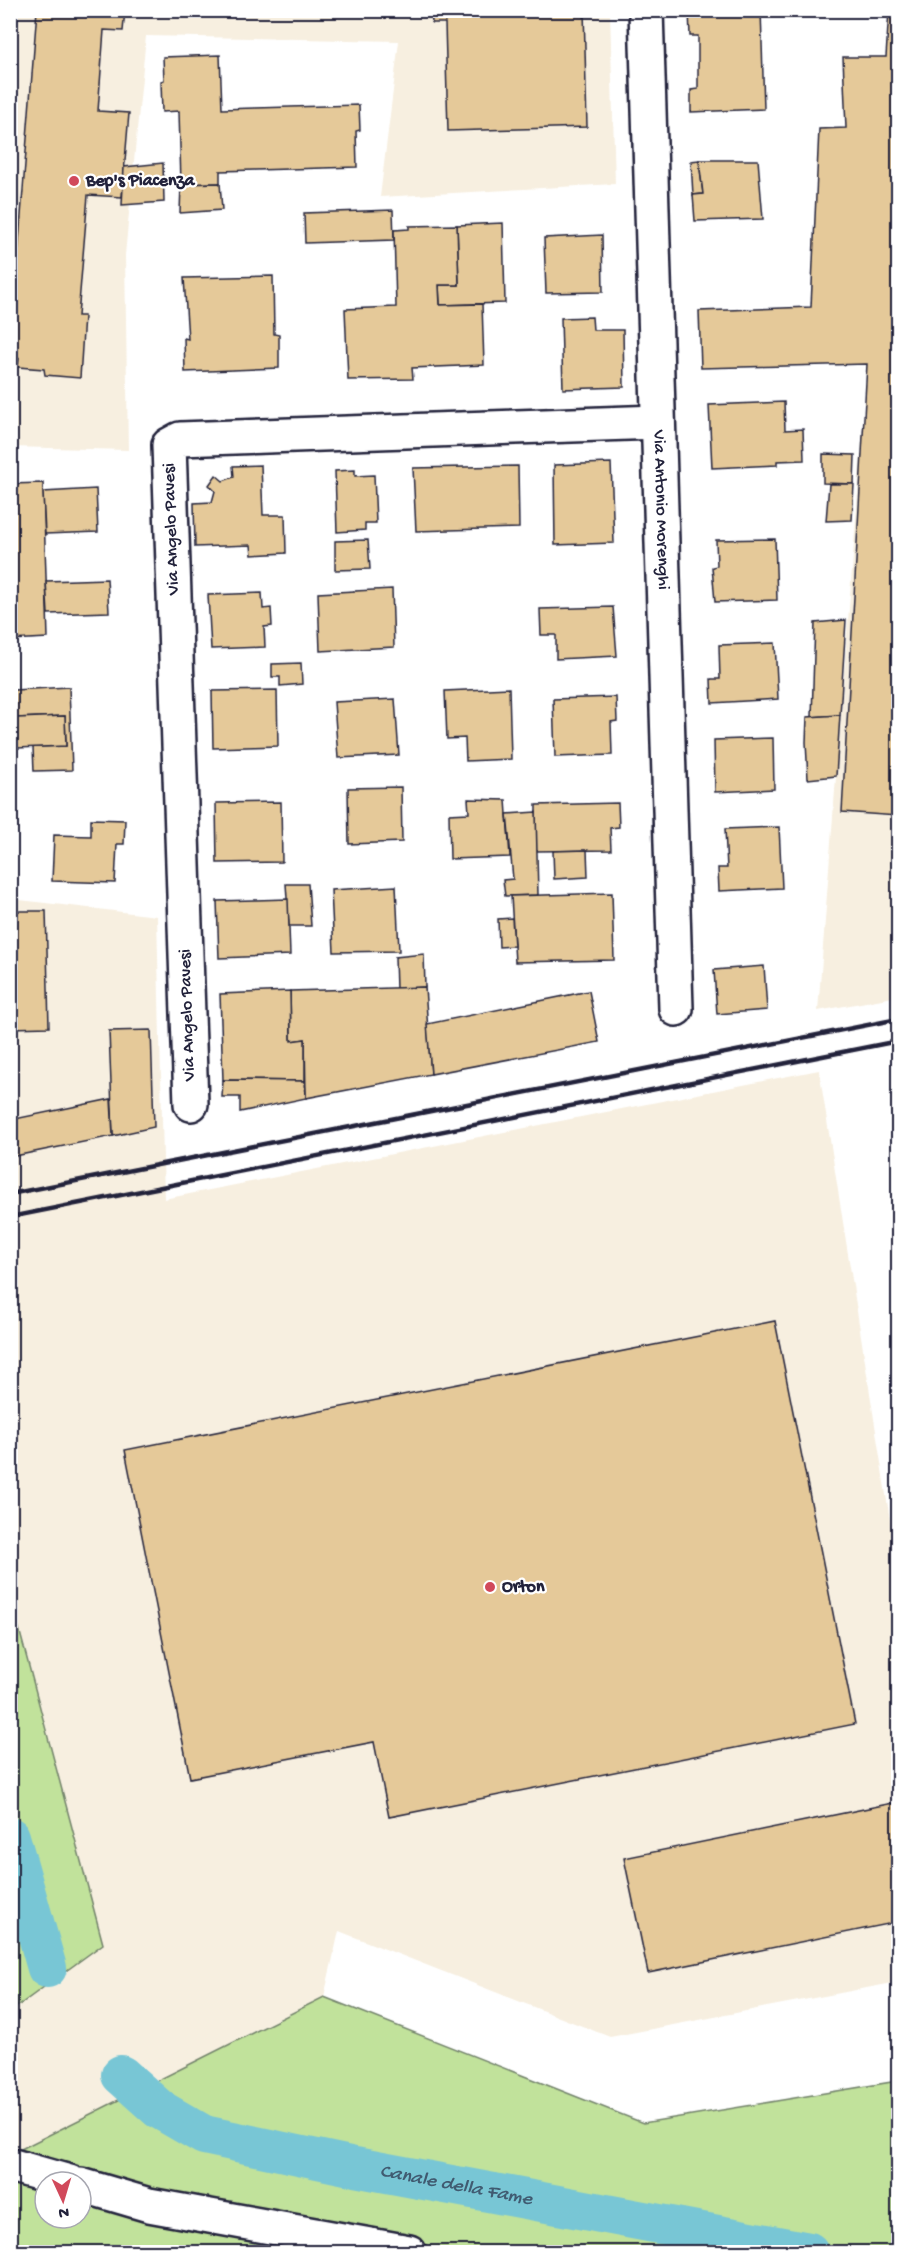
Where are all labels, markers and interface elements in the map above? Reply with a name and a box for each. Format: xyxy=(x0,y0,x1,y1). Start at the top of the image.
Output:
place label: Bep's Piacenza xyxy=(85,171,196,192)
marker: Bep's Piacenza xyxy=(67,174,81,188)
street label: Via Antonio Morenghi xyxy=(648,428,674,590)
street label: Via Angelo Pavesi xyxy=(159,463,185,596)
street label: Via Angelo Pavesi xyxy=(175,949,201,1082)
place label: Orton xyxy=(502,1577,545,1598)
marker: Orton xyxy=(483,1580,497,1594)
water label: Canale della Fame xyxy=(378,2160,535,2212)
north arrow xyxy=(33,2170,93,2230)
text: N xyxy=(57,2202,70,2221)

